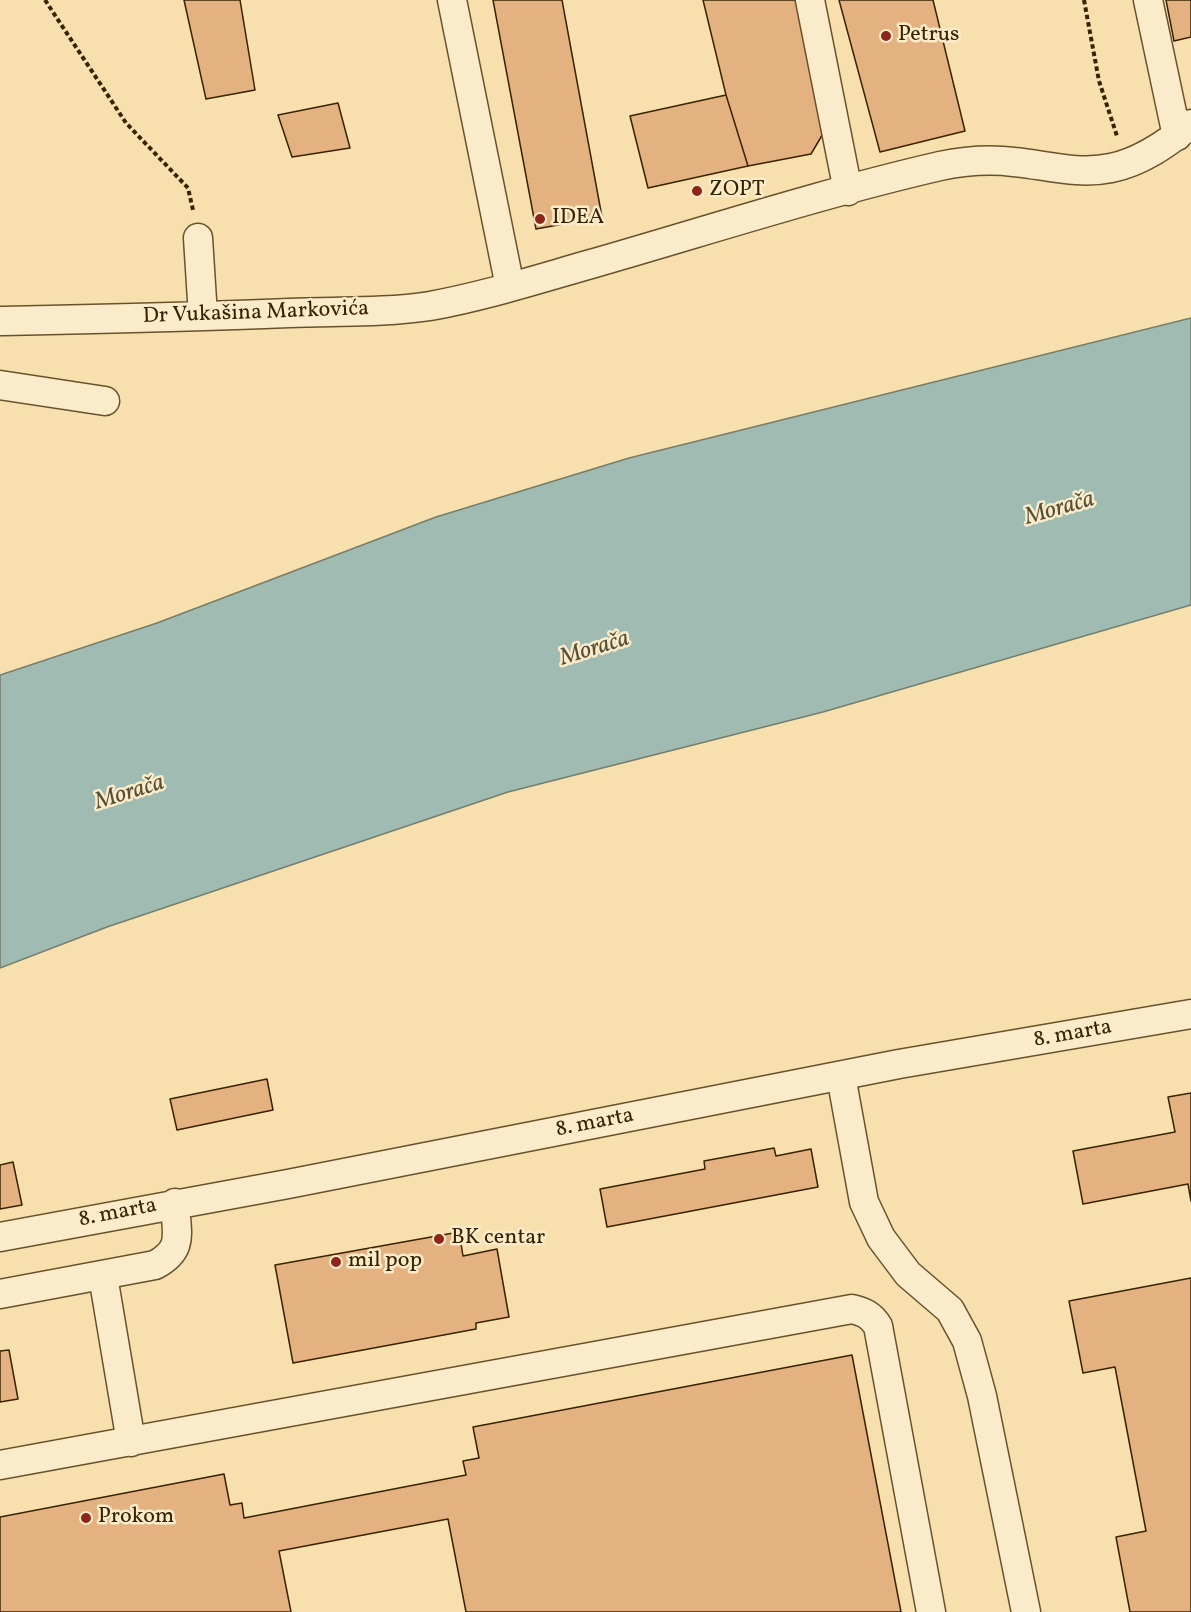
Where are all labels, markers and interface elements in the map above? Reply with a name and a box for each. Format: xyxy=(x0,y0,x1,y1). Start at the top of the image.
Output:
place label: Petrus xyxy=(898,23,960,49)
marker: Petrus xyxy=(879,29,893,43)
place label: ZOPT xyxy=(709,178,765,204)
marker: ZOPT xyxy=(690,184,704,198)
place label: IDEA xyxy=(552,206,604,232)
marker: IDEA xyxy=(533,212,547,226)
street label: Dr Vukašina Markovića xyxy=(142,297,370,331)
water label: Morača xyxy=(1022,486,1098,534)
water label: Morača xyxy=(557,626,633,674)
water label: Morača xyxy=(92,770,168,818)
street label: 8. marta xyxy=(1032,1015,1114,1055)
street label: 8. marta xyxy=(554,1103,636,1145)
street label: 8. marta xyxy=(77,1193,159,1235)
place label: BK centar xyxy=(451,1226,545,1252)
marker: BK centar xyxy=(432,1232,446,1246)
place label: mil pop xyxy=(348,1249,422,1275)
marker: mil pop xyxy=(329,1255,343,1269)
place label: Prokom xyxy=(98,1505,174,1531)
marker: Prokom xyxy=(79,1511,93,1525)

